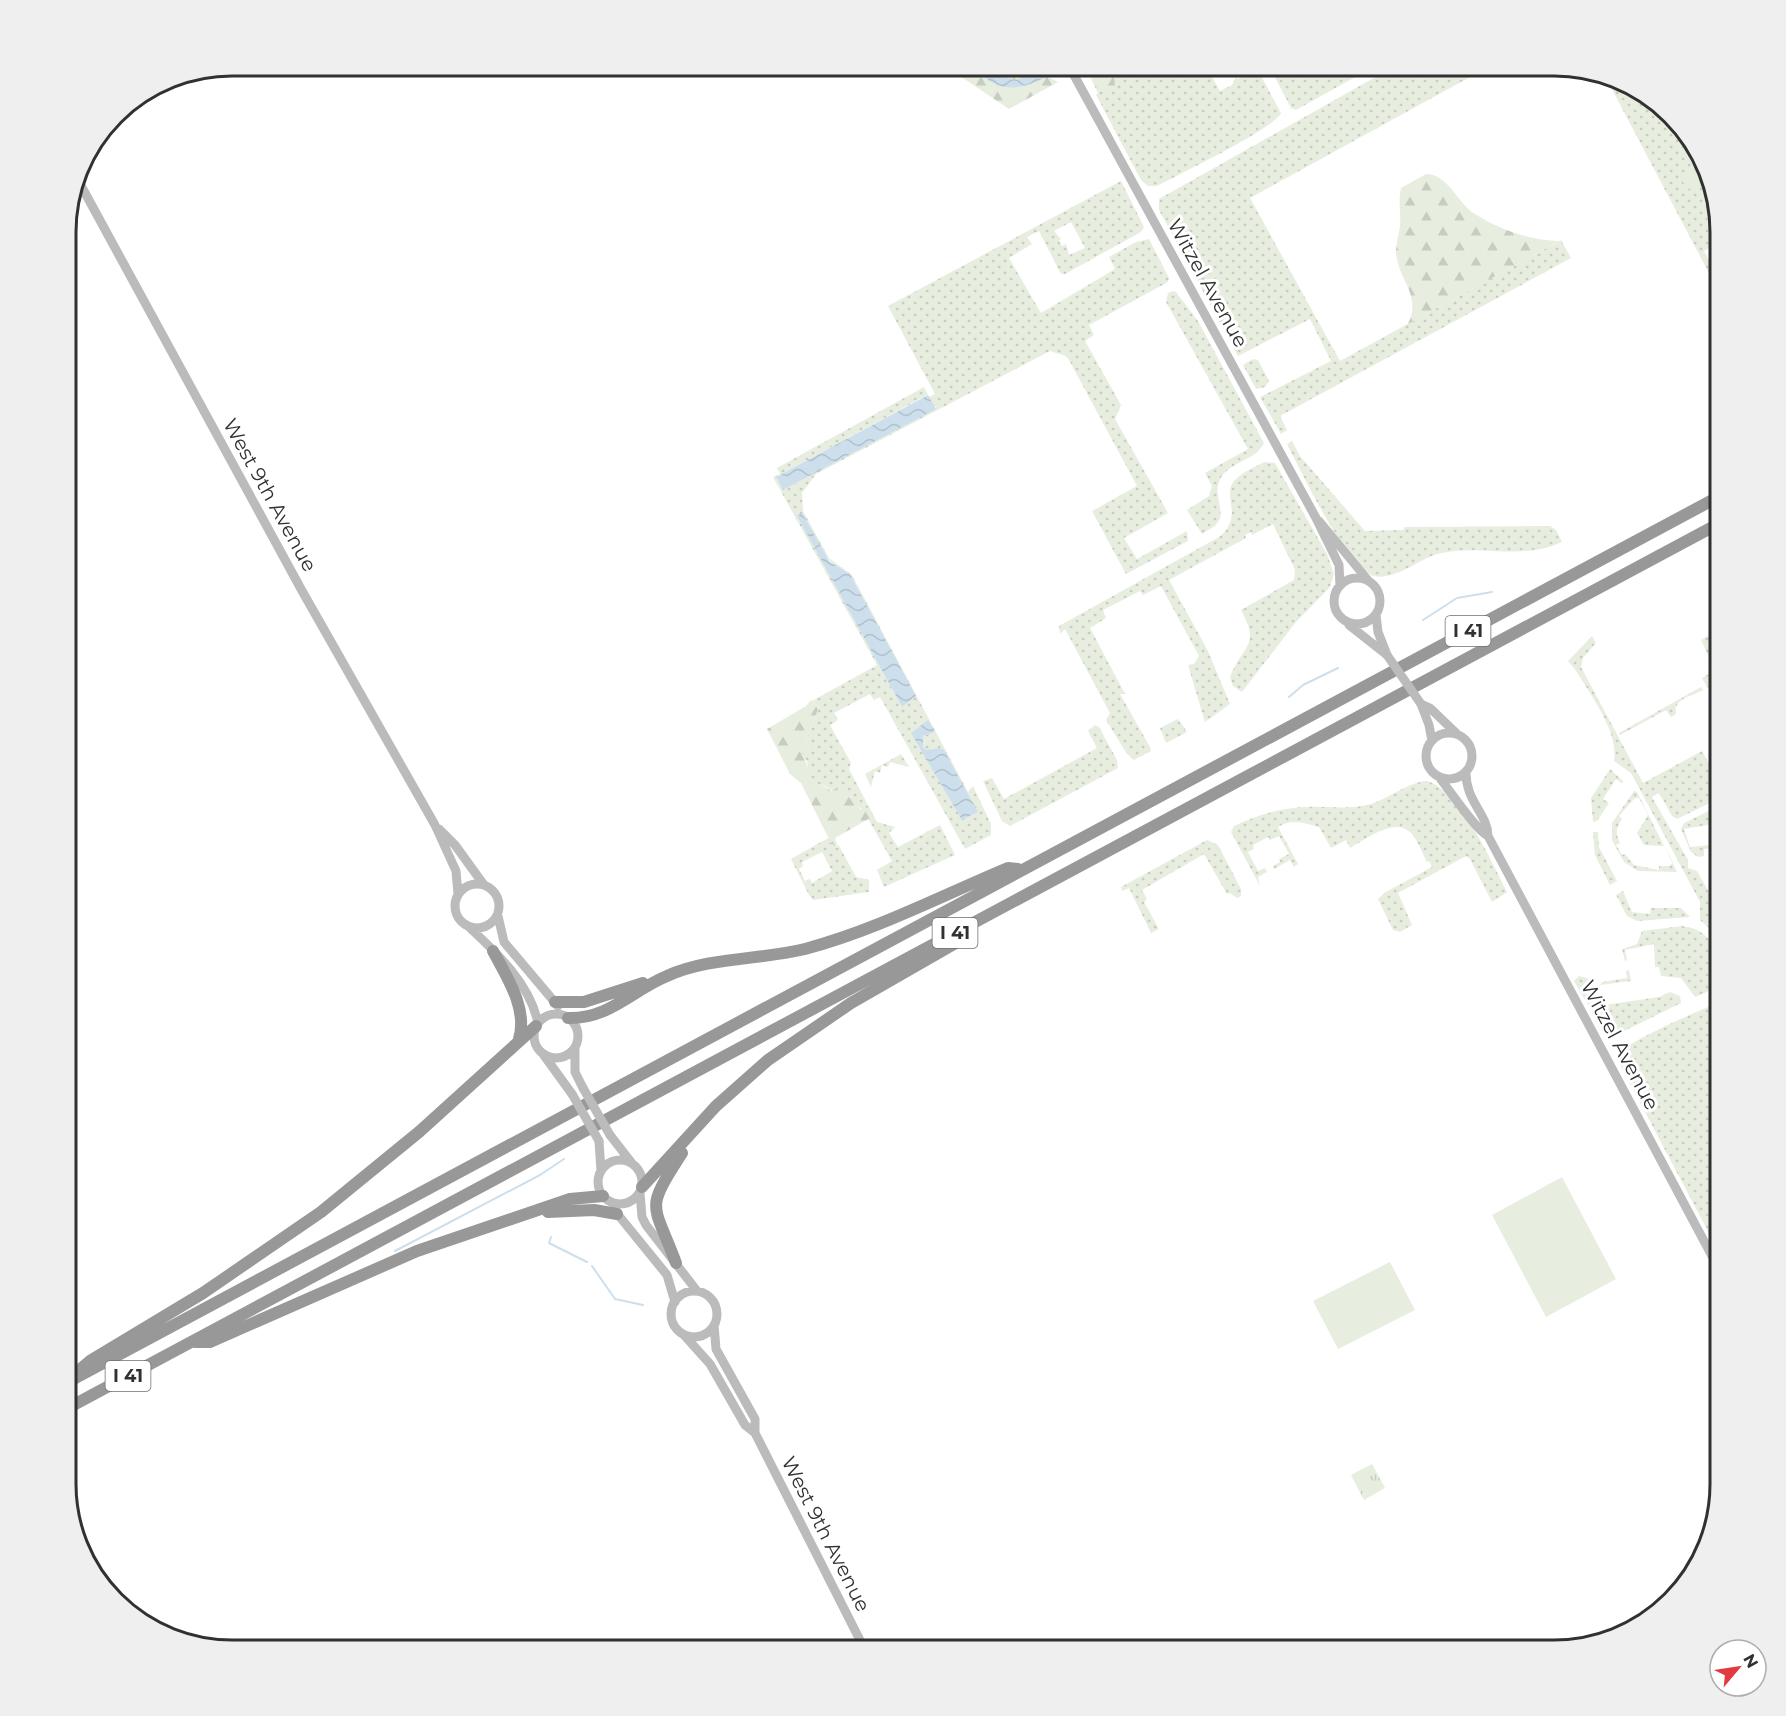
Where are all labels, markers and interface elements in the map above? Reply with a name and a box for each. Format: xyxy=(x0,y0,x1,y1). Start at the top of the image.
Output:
street label: Witzel Avenue xyxy=(1163,214,1253,352)
street label: West 9th Avenue xyxy=(218,414,322,576)
road number: I 41 xyxy=(1446,616,1490,646)
road number: I 41 xyxy=(932,918,978,948)
street label: Witzel Avenue xyxy=(1576,976,1664,1114)
road number: I 41 xyxy=(106,1361,150,1391)
street label: West 9th Avenue xyxy=(776,1452,876,1616)
north arrow xyxy=(1708,1638,1768,1698)
text: N xyxy=(1739,1651,1762,1671)

